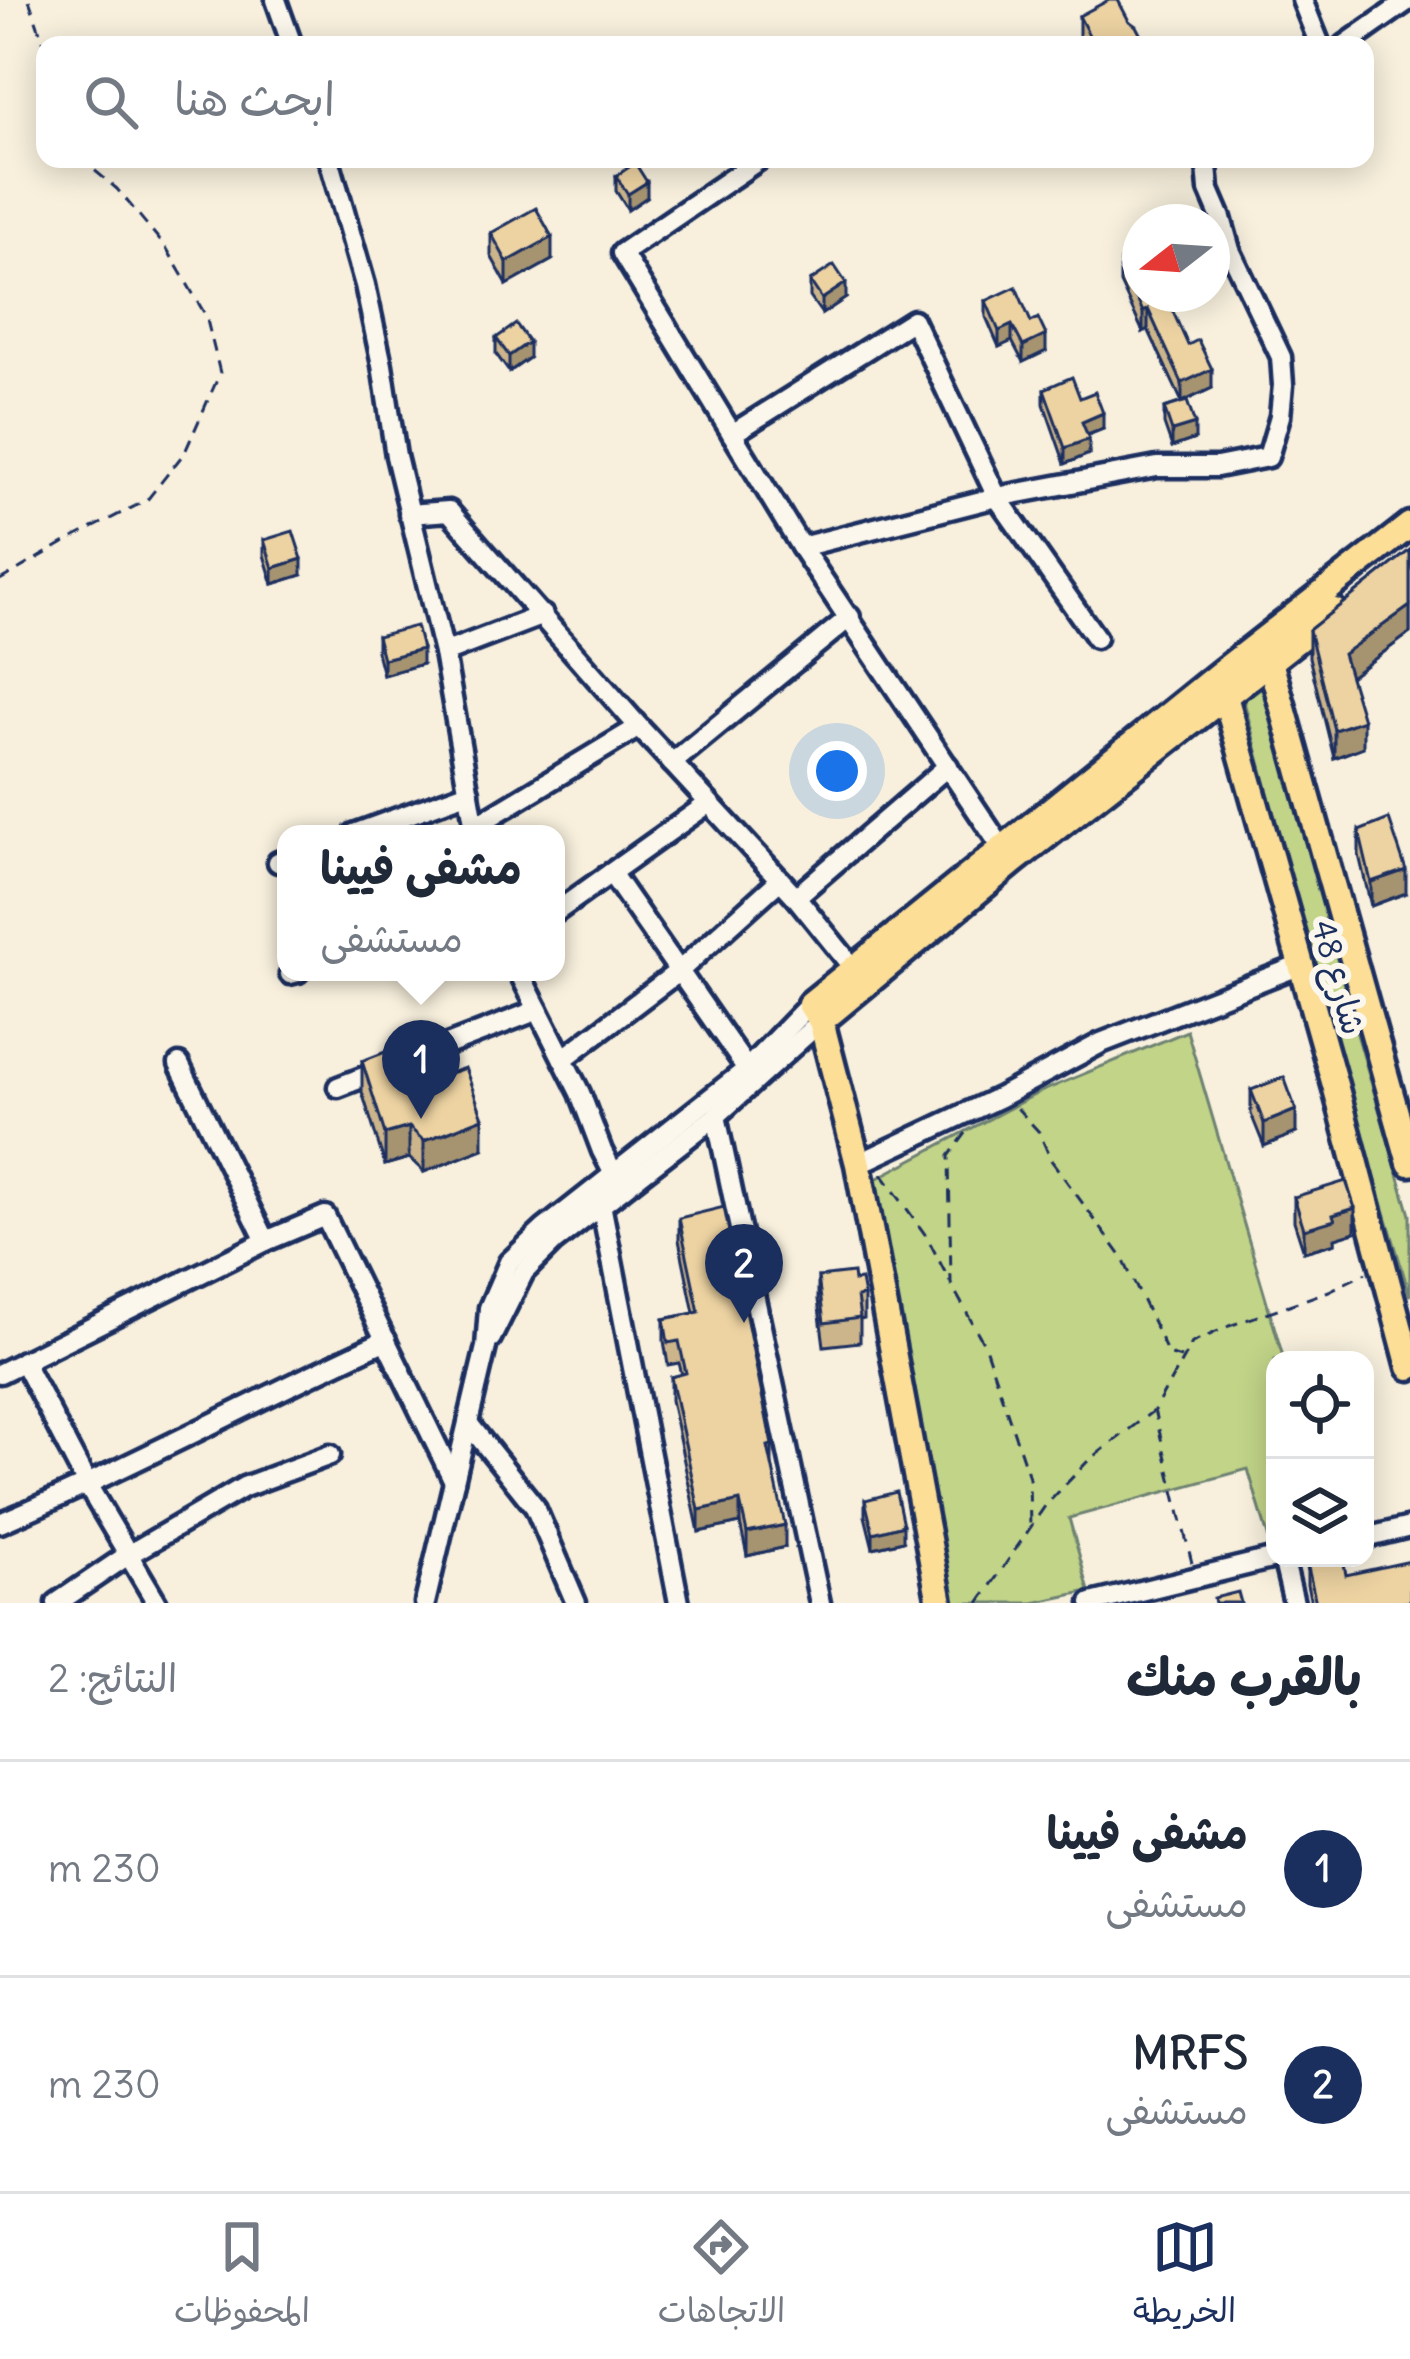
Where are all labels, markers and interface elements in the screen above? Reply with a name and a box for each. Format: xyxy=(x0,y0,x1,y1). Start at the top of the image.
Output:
search box xyxy=(36,36,1374,168)
icon: search xyxy=(78,69,144,135)
text: ابحث هنا xyxy=(174,71,335,127)
north arrow xyxy=(1122,204,1230,312)
your location xyxy=(807,741,867,801)
popup xyxy=(277,825,565,981)
text: مشفى فيينا xyxy=(320,840,522,896)
text: مستشفى xyxy=(320,914,463,963)
street label: 48 شارع xyxy=(1300,915,1375,1040)
pin: 1 xyxy=(382,1020,460,1119)
pin: 2 xyxy=(705,1224,783,1323)
map controls xyxy=(1266,1351,1374,1567)
button: locate xyxy=(1266,1351,1374,1459)
button: layers xyxy=(1266,1459,1374,1567)
text: بالقرب منك xyxy=(1126,1645,1362,1709)
text: النتائج: 2 xyxy=(48,1654,177,1703)
text: مشفى فيينا xyxy=(1046,1805,1248,1861)
text: 230 m xyxy=(48,1844,161,1893)
text: 1 xyxy=(1315,1844,1331,1893)
text: مستشفى xyxy=(1105,1879,1248,1928)
text: MRFS xyxy=(1132,2025,1248,2081)
text: 230 m xyxy=(48,2060,161,2109)
text: 2 xyxy=(1312,2060,1334,2109)
text: مستشفى xyxy=(1105,2086,1248,2135)
tab: المحفوظات xyxy=(174,2214,310,2340)
tab: الاتجاهات xyxy=(658,2214,785,2340)
tab: الخريطة xyxy=(1133,2214,1236,2340)

